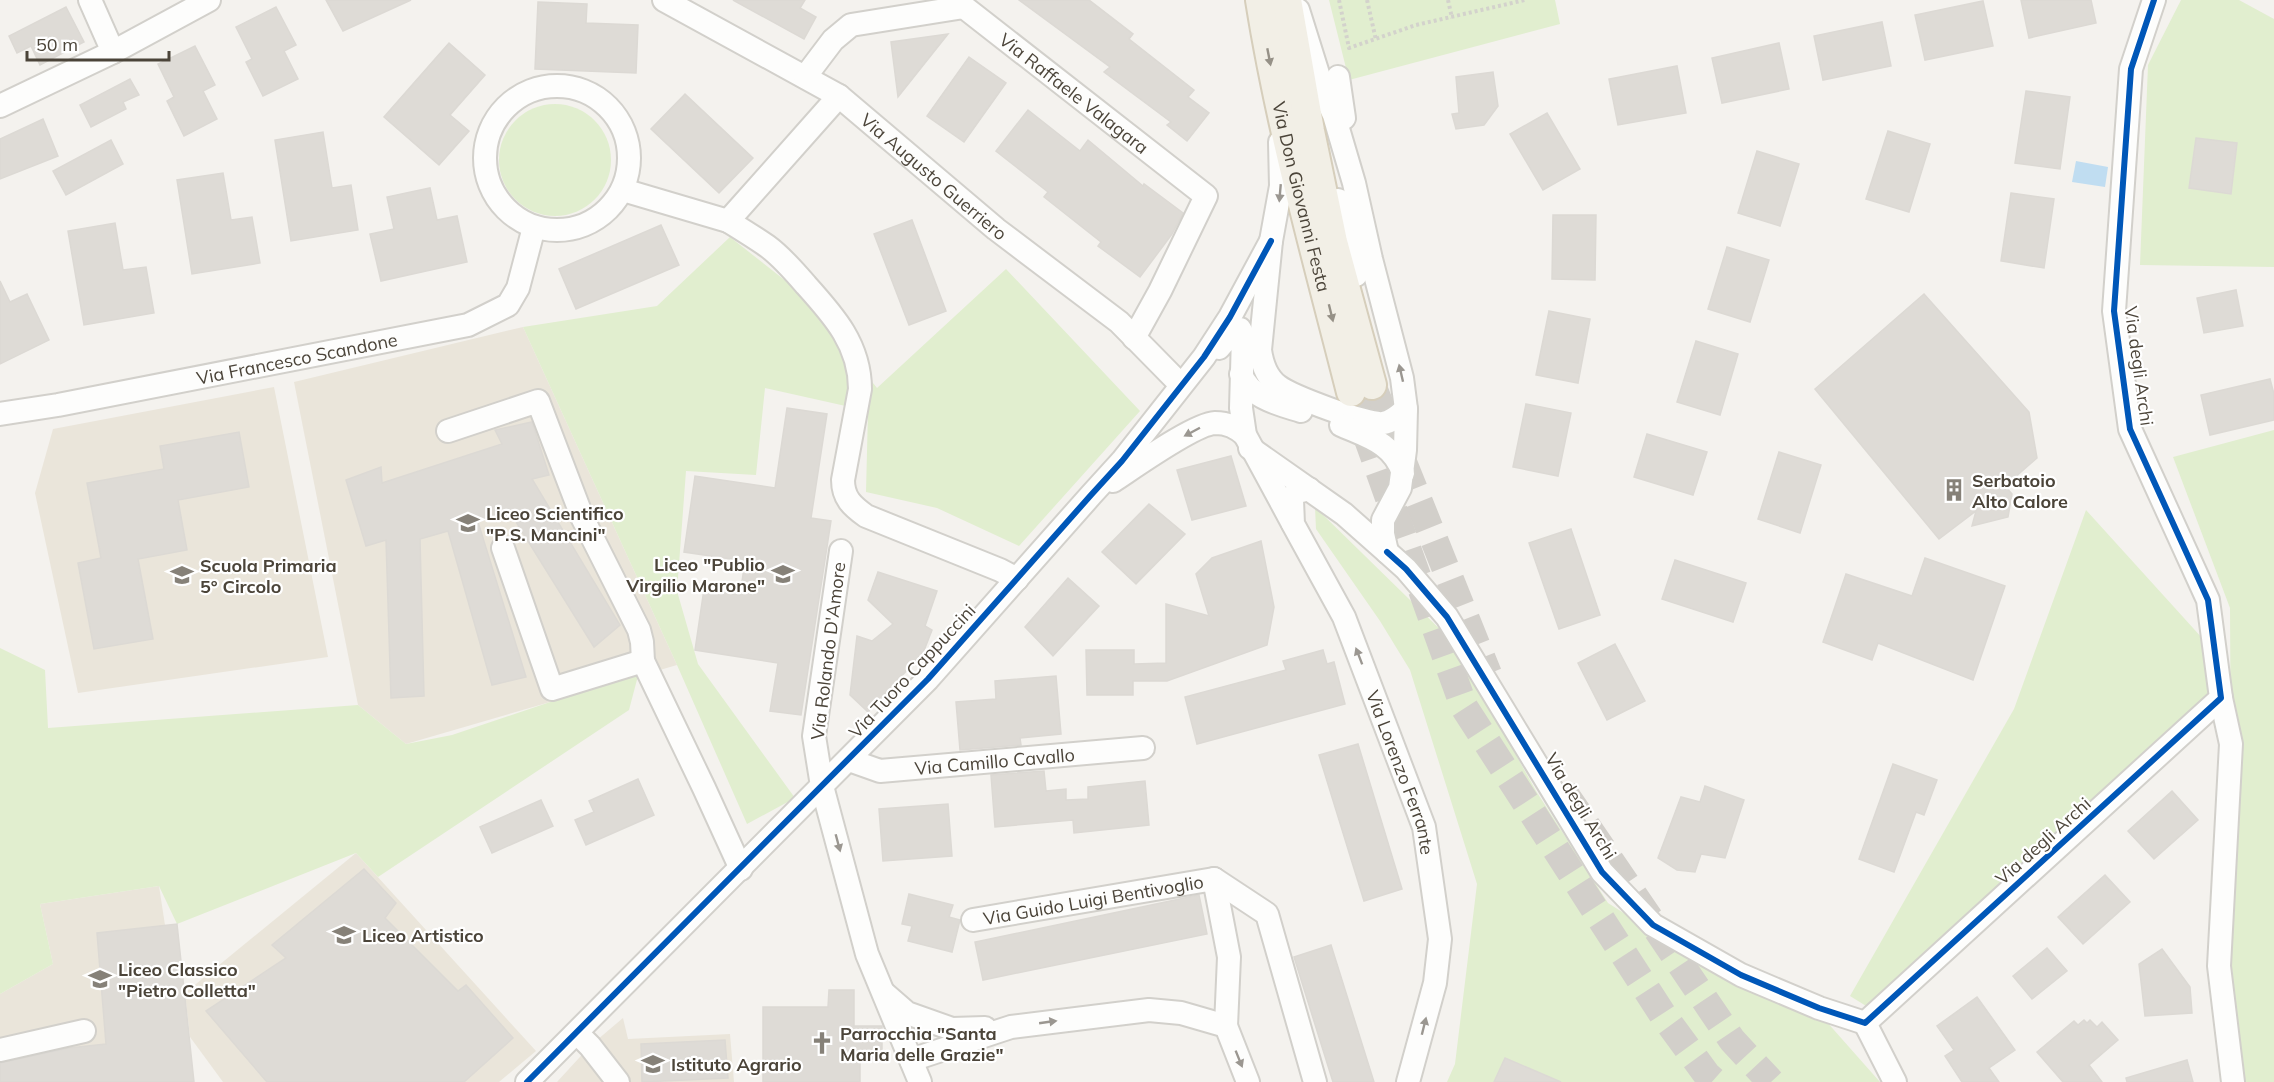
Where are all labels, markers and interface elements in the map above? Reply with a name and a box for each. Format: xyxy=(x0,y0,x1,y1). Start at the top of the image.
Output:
scale bar xyxy=(27,24,170,62)
street label: Via Raffaele Valagara xyxy=(995,28,1153,158)
text: 50 m xyxy=(36,33,78,56)
one-way arrow xyxy=(1265,48,1274,67)
street label: Via Don Giovanni Festa xyxy=(1268,99,1336,294)
street label: Via Augusto Guerriero xyxy=(856,108,1012,245)
one-way arrow xyxy=(1275,183,1285,202)
one-way arrow xyxy=(1326,303,1336,322)
street label: Via degli Archi xyxy=(2119,305,2159,427)
street label: Via Francesco Scandone xyxy=(194,328,399,389)
one-way arrow xyxy=(1395,364,1405,382)
one-way arrow xyxy=(1183,427,1200,437)
place label: Serbatoio Alto Calore xyxy=(1972,469,2068,513)
building icon: Serbatoio Alto Calore xyxy=(1941,477,1967,503)
place label: Liceo Scientifico "P.S. Mancini" xyxy=(486,502,624,546)
school or university icon: Liceo Scientifico "P.S. Mancini" xyxy=(455,510,481,536)
place label: Liceo "Publio Virgilio Marone" xyxy=(625,553,765,597)
place label: Scuola Primaria 5° Circolo xyxy=(200,554,337,598)
school or university icon: Liceo "Publio Virgilio Marone" xyxy=(770,561,796,587)
street label: Via Rolando D'Amore xyxy=(806,561,850,741)
school or university icon: Scuola Primaria 5° Circolo xyxy=(169,562,195,588)
street label: Via Tuoro Cappuccini xyxy=(844,599,980,743)
one-way arrow xyxy=(1354,647,1364,665)
street label: Via Lorenzo Ferrante xyxy=(1361,687,1439,856)
street label: Via Camillo Cavallo xyxy=(914,743,1076,779)
street label: Via degli Archi xyxy=(1540,748,1622,864)
street label: Via degli Archi xyxy=(1991,792,2095,890)
one-way arrow xyxy=(833,834,843,852)
street label: Via Guido Luigi Bentivoglio xyxy=(981,870,1205,930)
school or university icon: Liceo Artistico xyxy=(331,922,357,948)
place label: Liceo Artistico xyxy=(362,924,484,947)
place label: Liceo Classico "Pietro Colletta" xyxy=(118,958,256,1002)
school or university icon: Liceo Classico "Pietro Colletta" xyxy=(87,966,113,992)
one-way arrow xyxy=(1039,1017,1058,1027)
one-way arrow xyxy=(1420,1017,1430,1035)
place label: Parrocchia "Santa Maria delle Grazie" xyxy=(840,1022,1003,1066)
church icon: Parrocchia "Santa Maria delle Grazie" xyxy=(809,1030,835,1056)
one-way arrow xyxy=(1234,1050,1244,1068)
school or university icon: Istituto Agrario xyxy=(640,1051,666,1077)
place label: Istituto Agrario xyxy=(671,1053,802,1076)

